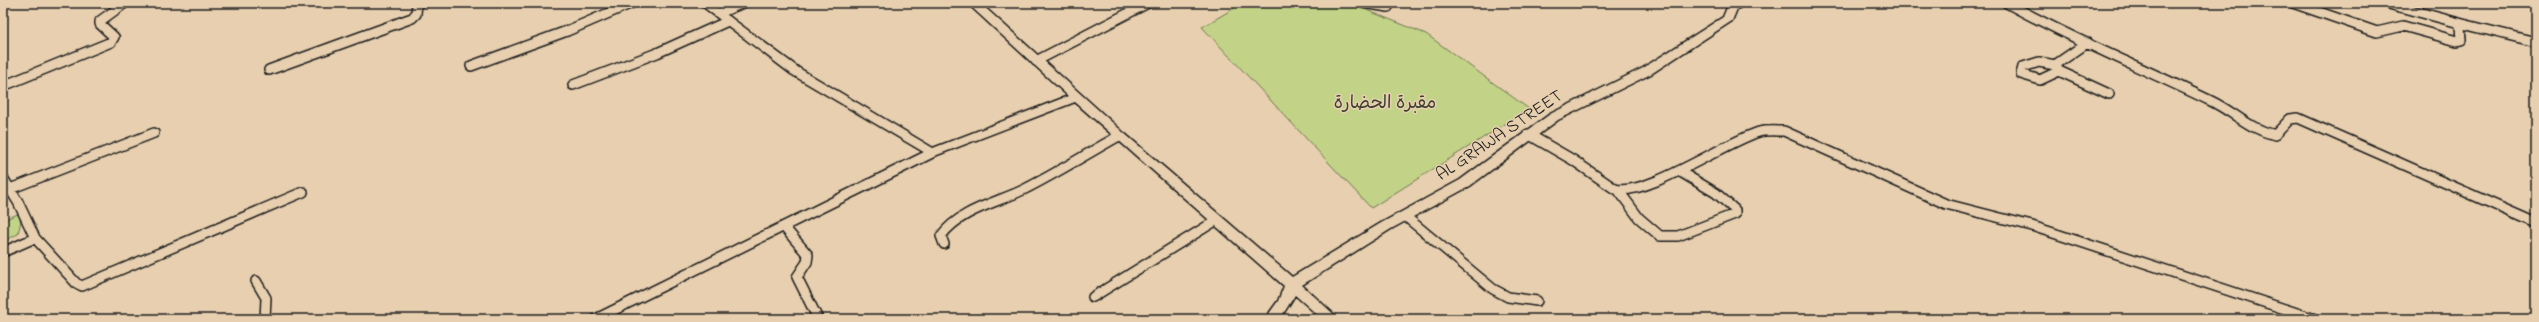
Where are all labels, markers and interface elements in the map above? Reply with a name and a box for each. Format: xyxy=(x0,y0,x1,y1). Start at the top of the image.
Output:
street label: AL GRAWA STREET xyxy=(1431,84,1569,188)
park label: مقبرة الحضارة xyxy=(1334,91,1436,117)

